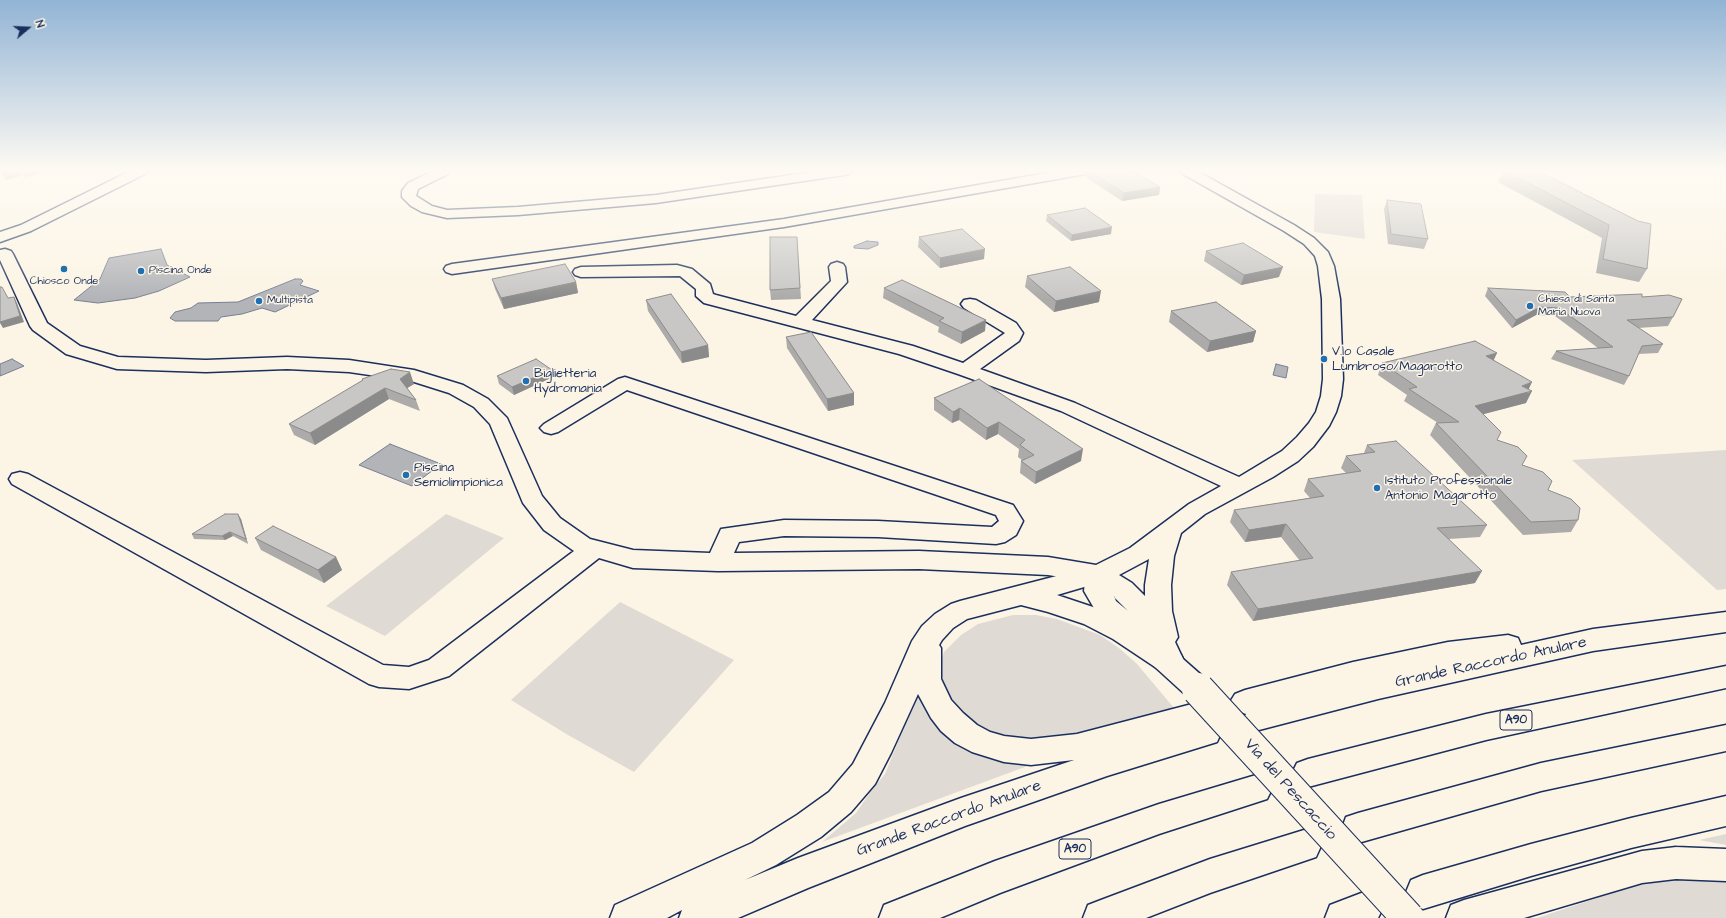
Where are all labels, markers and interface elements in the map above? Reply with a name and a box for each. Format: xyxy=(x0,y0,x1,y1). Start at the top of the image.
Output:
north arrow xyxy=(8,8,48,48)
text: N xyxy=(32,18,48,30)
marker: Chiosco Onde xyxy=(59,264,69,274)
place label: Piscina Onde xyxy=(149,264,212,278)
marker: Piscina Onde xyxy=(136,266,146,276)
place label: Chiosco Onde xyxy=(30,275,98,289)
place label: Chiesa di Santa Maria Nuova xyxy=(1538,293,1614,319)
place label: Multipista xyxy=(267,294,313,308)
marker: Multipista xyxy=(254,296,264,306)
marker: Chiesa di Santa Maria Nuova xyxy=(1525,301,1535,311)
place label: V.lo Casale Lumbroso/Magarotto xyxy=(1332,344,1462,375)
marker: V.lo Casale Lumbroso/Magarotto xyxy=(1319,354,1329,364)
place label: Biglietteria Hydromania xyxy=(534,366,602,397)
marker: Biglietteria Hydromania xyxy=(521,376,531,386)
place label: Piscina Semiolimpionica xyxy=(414,460,503,491)
marker: Piscina Semiolimpionica xyxy=(401,470,411,480)
place label: Istituto Professionale Antonio Magarotto xyxy=(1385,473,1512,504)
marker: Istituto Professionale Antonio Magarotto xyxy=(1372,483,1382,493)
street label: Grande Raccordo Anulare xyxy=(1394,633,1588,693)
road number: A90 xyxy=(1500,710,1532,730)
street label: Via del Pescaccio xyxy=(1240,735,1340,845)
street label: Grande Raccordo Anulare xyxy=(854,777,1044,861)
road number: A90 xyxy=(1059,839,1091,859)

